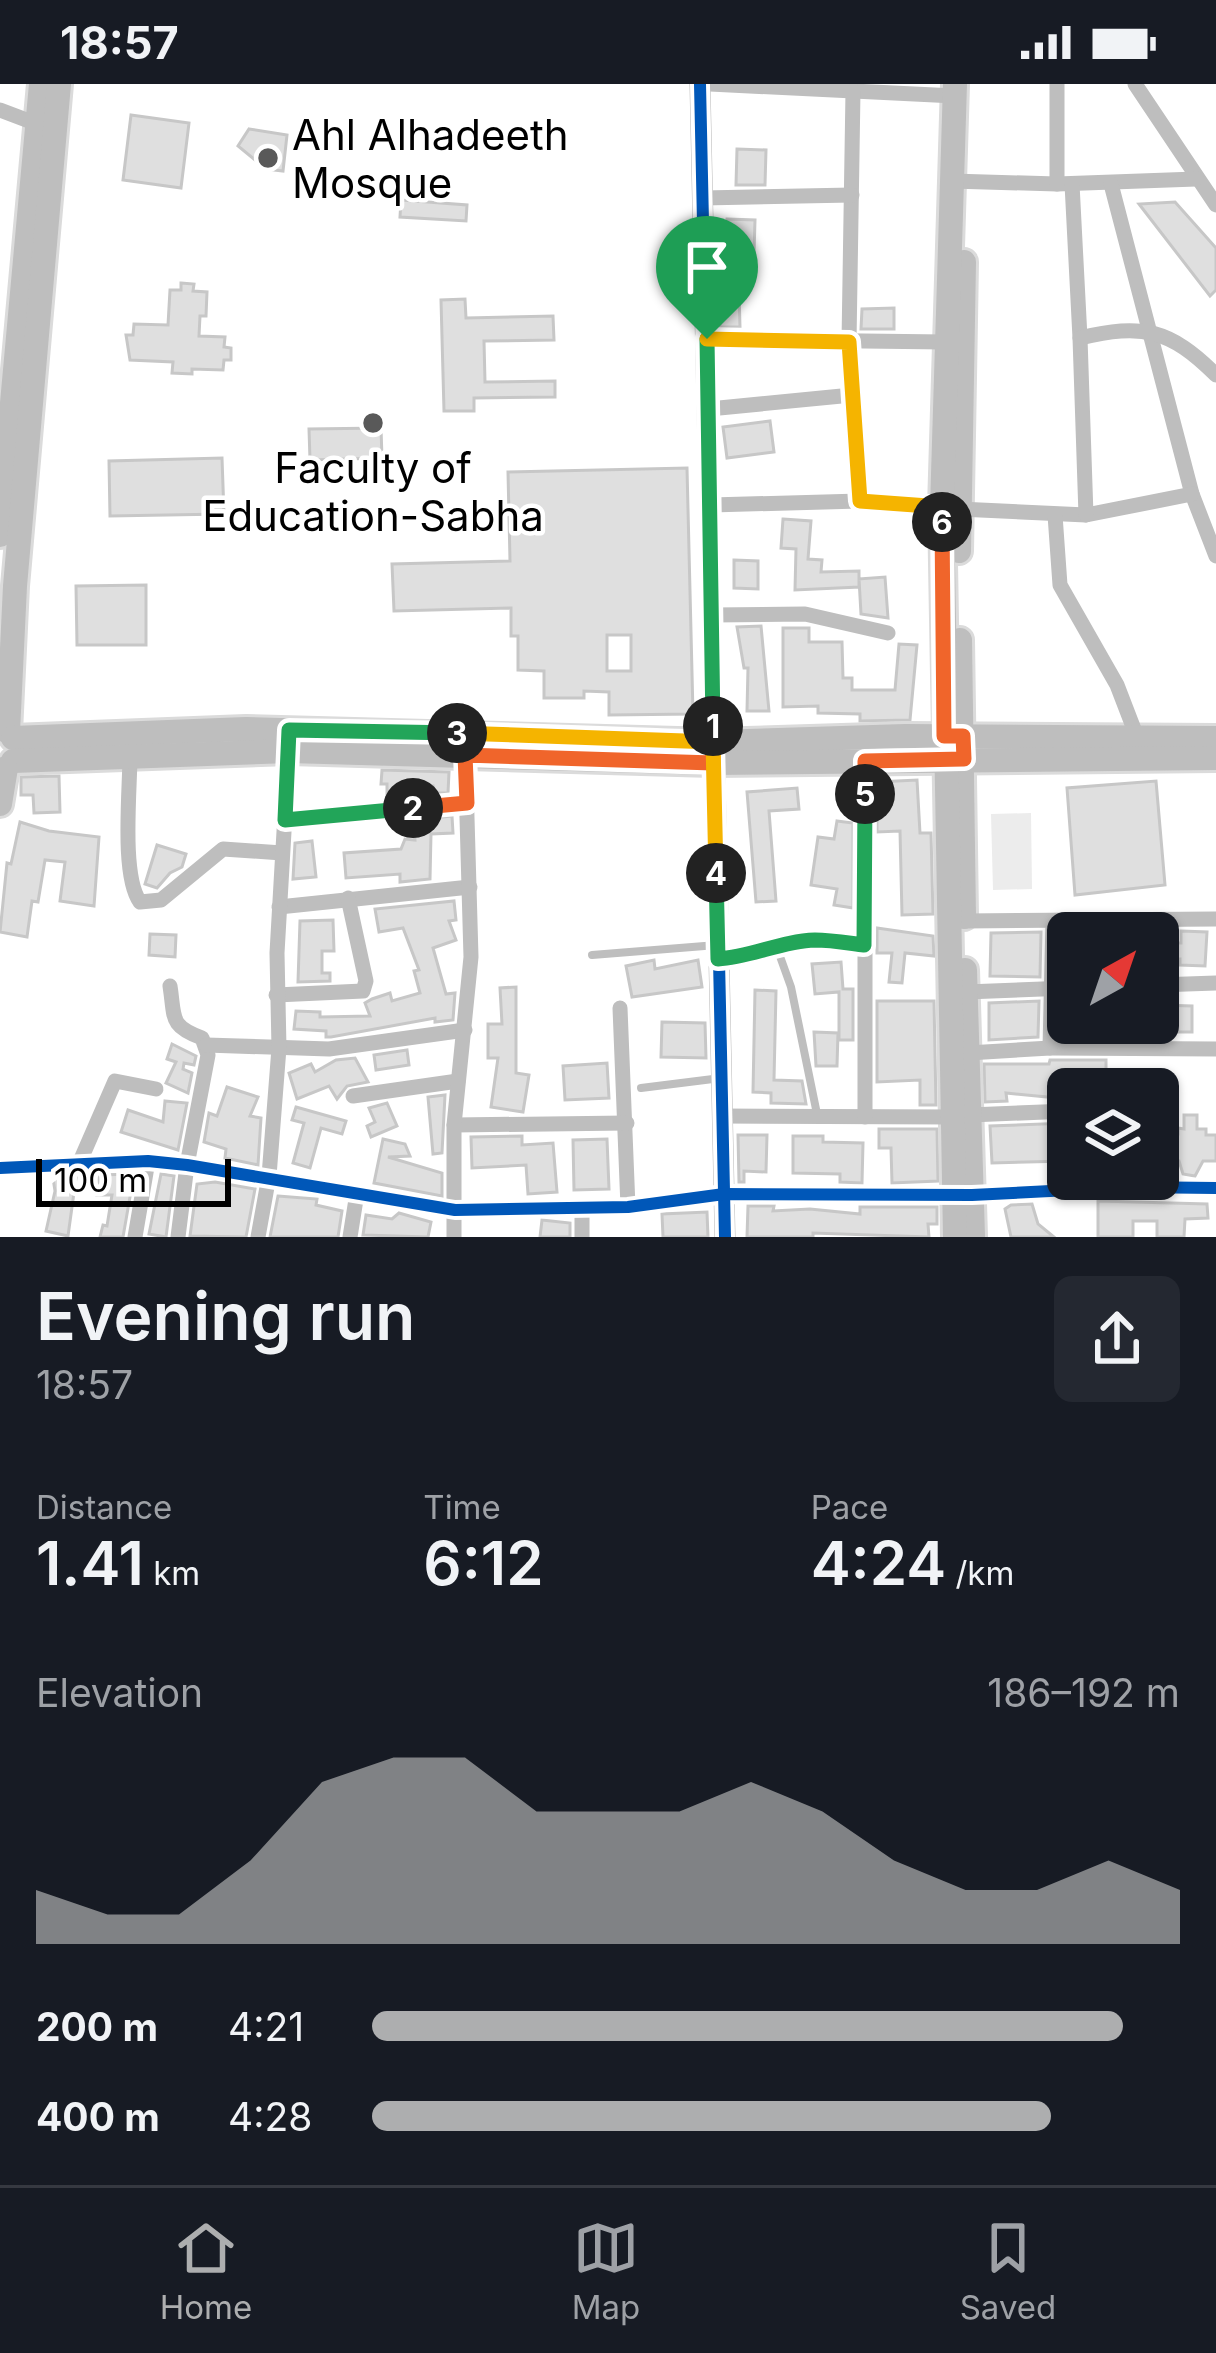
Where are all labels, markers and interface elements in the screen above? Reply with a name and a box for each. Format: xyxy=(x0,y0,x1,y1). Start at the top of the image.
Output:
text: 18:57 xyxy=(60,15,179,70)
place label: Ahl Alhadeeth Mosque xyxy=(292,109,569,208)
marker: Ahl Alhadeeth Mosque xyxy=(255,145,281,171)
pin xyxy=(656,216,758,339)
icon: arrive xyxy=(674,234,740,300)
marker: Faculty of Education-Sabha xyxy=(360,410,386,436)
place label: Faculty of Education-Sabha xyxy=(202,442,544,541)
pin: 6 xyxy=(912,492,972,552)
text: 6 xyxy=(931,502,953,542)
pin: 1 xyxy=(683,696,743,756)
pin: 3 xyxy=(427,703,487,763)
text: 1 xyxy=(706,706,720,746)
text: 3 xyxy=(446,713,468,753)
pin: 5 xyxy=(835,764,895,824)
text: 5 xyxy=(854,774,876,814)
pin: 2 xyxy=(383,778,443,838)
text: 2 xyxy=(403,788,423,828)
pin: 4 xyxy=(686,843,746,903)
text: 4 xyxy=(705,853,727,893)
north arrow xyxy=(1047,912,1179,1044)
map controls xyxy=(1047,912,1179,1200)
button: layers xyxy=(1047,1068,1179,1200)
scale bar xyxy=(36,1153,231,1206)
text: 100 m xyxy=(54,1160,147,1200)
text: Evening run xyxy=(36,1276,415,1356)
button: share xyxy=(1054,1276,1180,1402)
text: 18:57 xyxy=(36,1361,133,1408)
text: Distance xyxy=(36,1487,172,1527)
text: Time xyxy=(423,1487,501,1527)
text: Pace xyxy=(811,1487,888,1527)
text: 1.41 xyxy=(36,1527,144,1599)
text: 6:12 xyxy=(423,1527,544,1599)
text: 4:24 xyxy=(811,1527,946,1599)
text: km xyxy=(144,1553,200,1593)
text: /km xyxy=(946,1553,1014,1593)
text: Elevation xyxy=(36,1669,203,1716)
text: 186–192 m xyxy=(987,1669,1180,1716)
text: 200 m xyxy=(36,2003,158,2050)
text: 4:21 xyxy=(228,2003,304,2050)
text: 400 m xyxy=(36,2093,160,2140)
text: 4:28 xyxy=(228,2093,312,2140)
tab: Home xyxy=(160,2215,252,2327)
tab: Map xyxy=(572,2215,640,2327)
tab: Saved xyxy=(960,2215,1056,2327)

